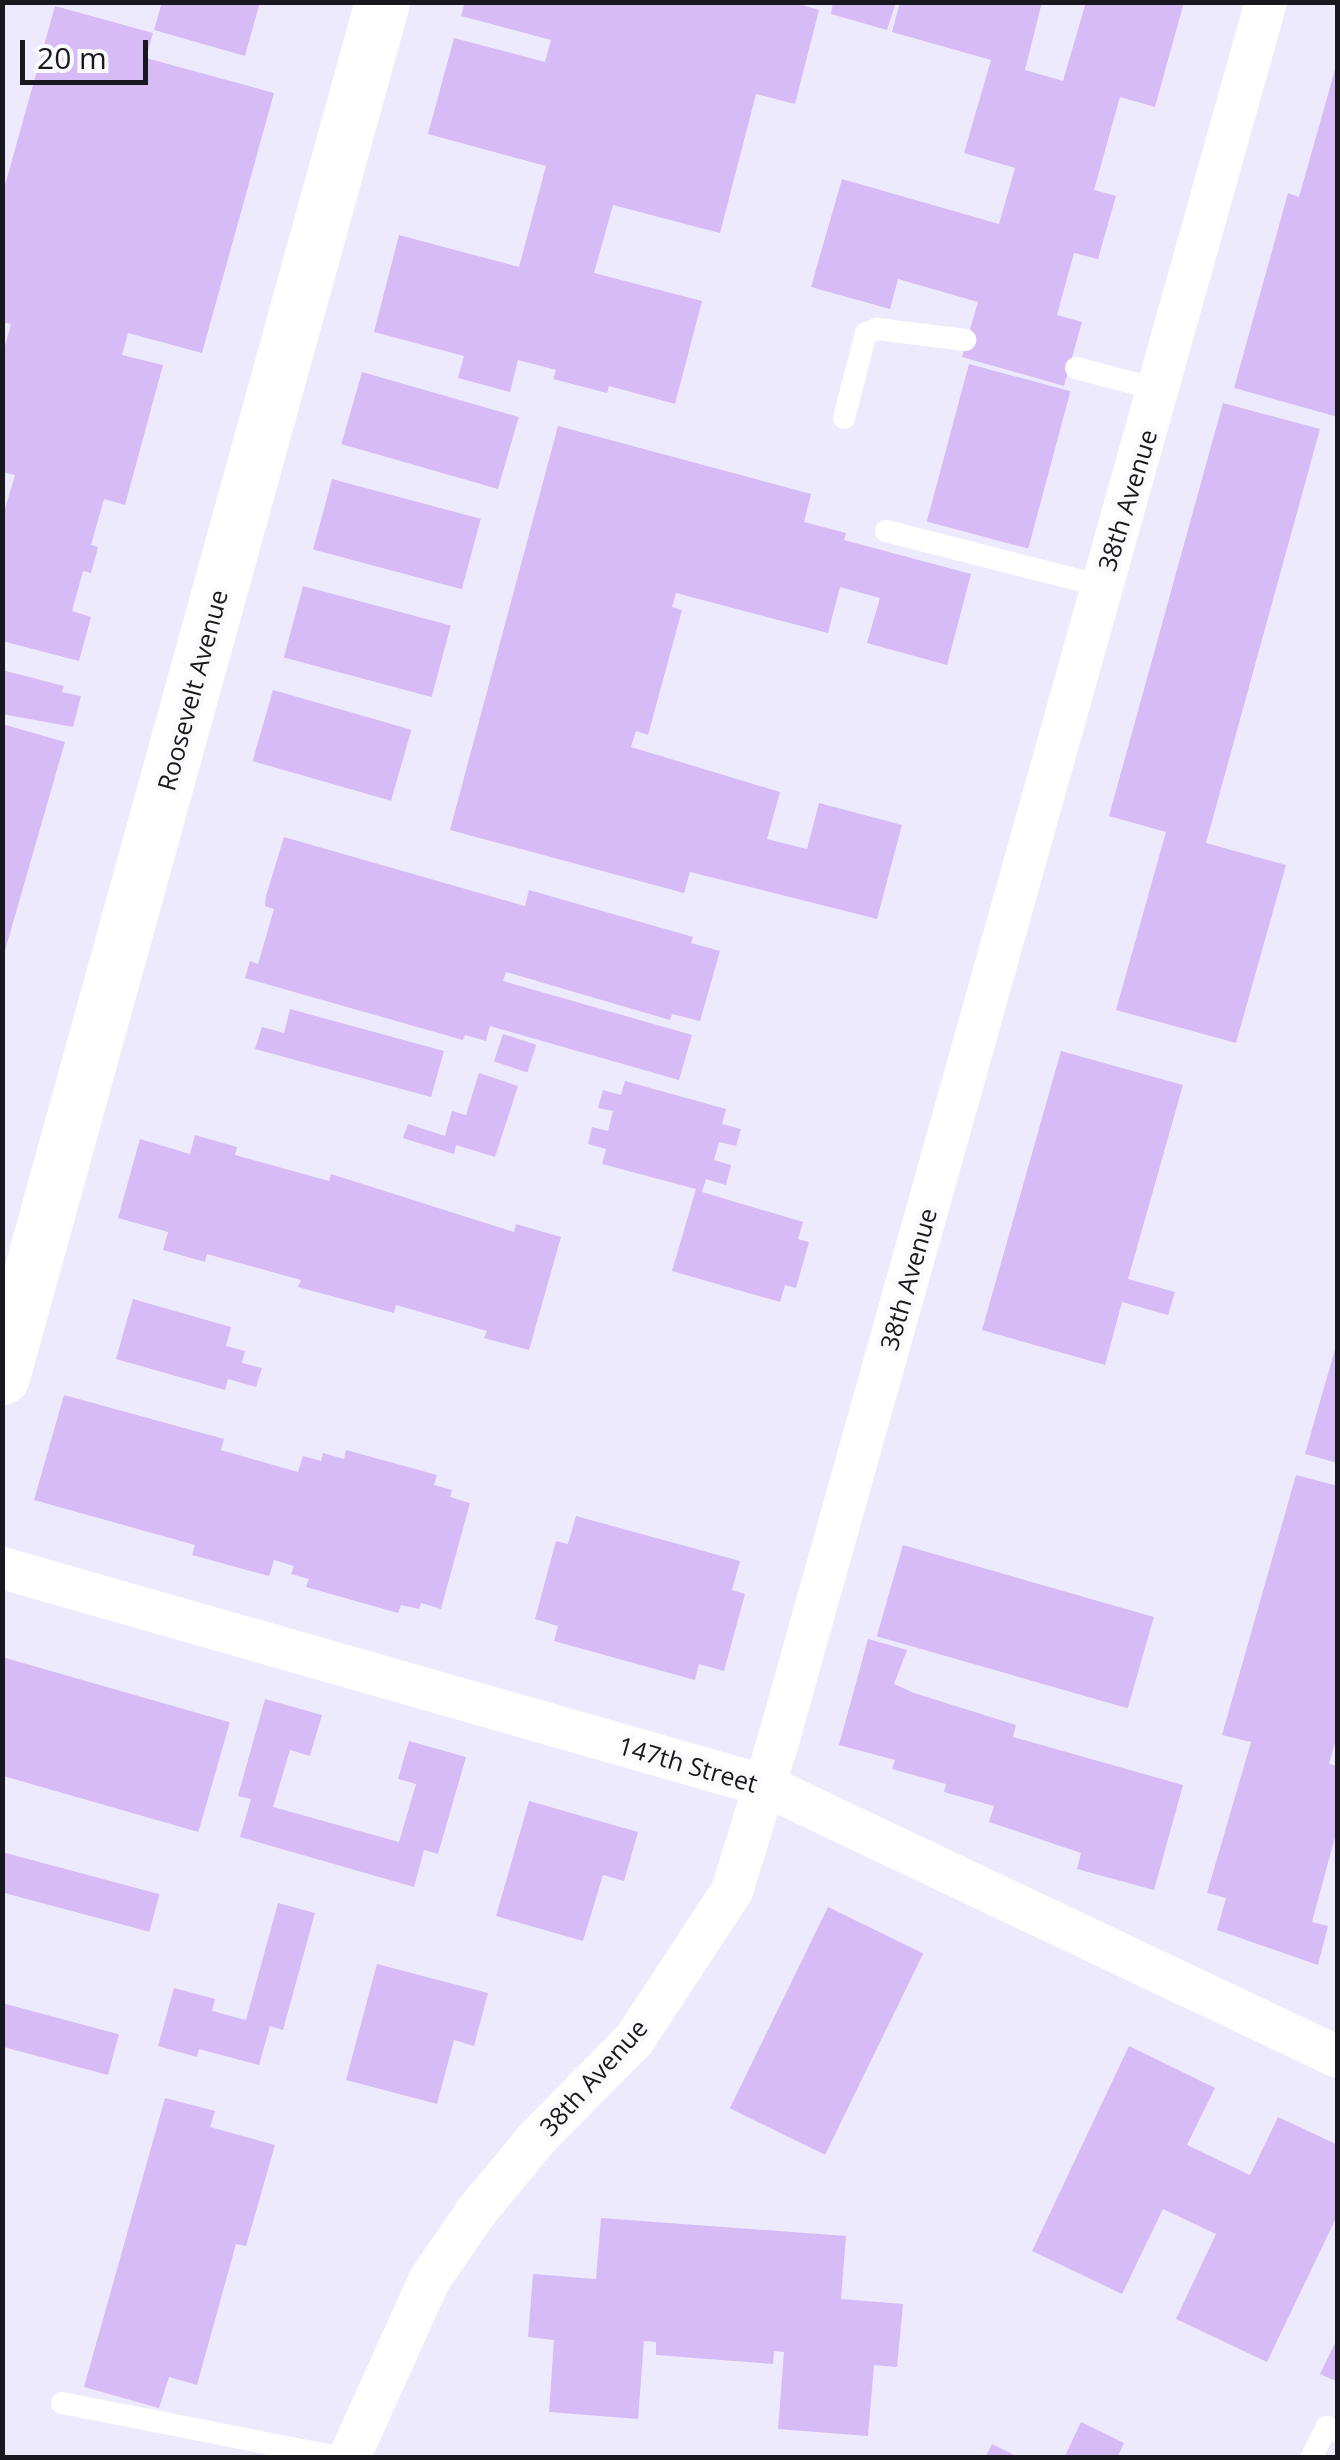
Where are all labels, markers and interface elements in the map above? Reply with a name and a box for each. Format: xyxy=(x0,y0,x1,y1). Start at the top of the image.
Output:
scale bar xyxy=(25,20,152,82)
text: 20 m xyxy=(37,37,107,78)
street label: 38th Avenue xyxy=(1091,426,1163,574)
street label: Roosevelt Avenue xyxy=(151,586,233,794)
street label: 38th Avenue xyxy=(873,1205,943,1353)
street label: 147th Street xyxy=(615,1730,761,1798)
street label: 38th Avenue xyxy=(533,2013,653,2141)

